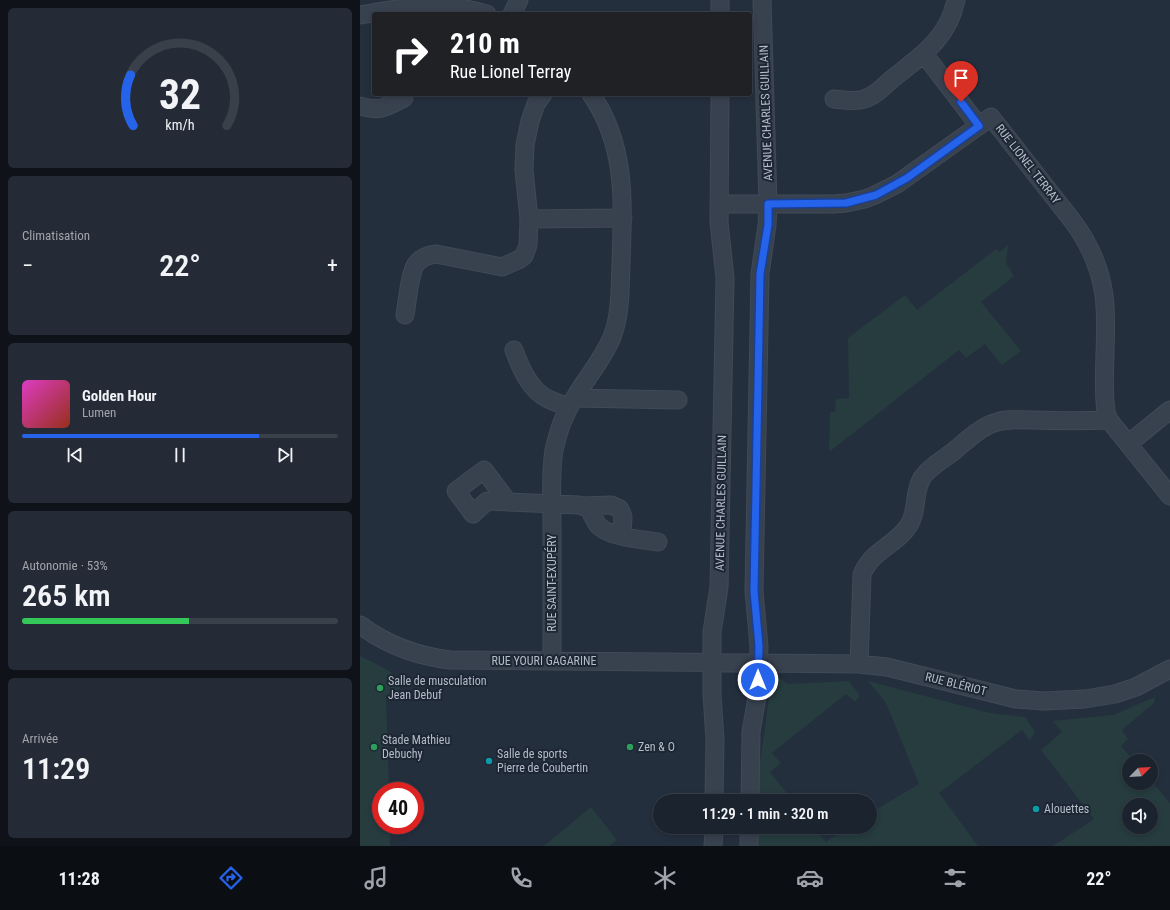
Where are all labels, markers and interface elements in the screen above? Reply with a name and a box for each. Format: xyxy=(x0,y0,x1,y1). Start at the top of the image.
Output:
text: 210 m xyxy=(450,27,520,60)
icon: right xyxy=(384,28,436,80)
street label: AVENUE CHARLES GUILLAIN xyxy=(757,45,775,181)
text: Rue Lionel Terray xyxy=(450,61,571,82)
pin xyxy=(944,61,978,102)
icon: arrive xyxy=(950,67,972,89)
text: 32 xyxy=(159,70,201,119)
text: km/h xyxy=(165,116,195,132)
street label: RUE LIONEL TERRAY xyxy=(993,121,1064,207)
text: Climatisation xyxy=(22,228,90,243)
text: 22° xyxy=(159,248,201,283)
text: − xyxy=(22,253,33,278)
text: + xyxy=(327,253,338,278)
text: Golden Hour xyxy=(82,387,157,405)
text: Lumen xyxy=(82,405,116,420)
street label: AVENUE CHARLES GUILLAIN xyxy=(713,435,729,571)
icon: previous xyxy=(64,444,86,466)
icon: pause xyxy=(169,444,191,466)
icon: next xyxy=(274,444,296,466)
street label: RUE SAINT-EXUPÉRY xyxy=(544,534,559,632)
text: Autonomie · 53% xyxy=(22,558,108,573)
text: 265 km xyxy=(22,578,111,613)
street label: RUE YOURI GAGARINE xyxy=(492,654,596,668)
position arrow xyxy=(737,659,779,701)
street label: RUE BLÉRIOT xyxy=(924,669,988,698)
place label: Salle de musculation Jean Debuf xyxy=(388,674,487,702)
marker: Salle de musculation Jean Debuf xyxy=(375,683,385,693)
text: Arrivée xyxy=(22,731,58,746)
place label: Stade Mathieu Debuchy xyxy=(382,733,450,761)
place label: Zen & O xyxy=(638,740,675,754)
marker: Stade Mathieu Debuchy xyxy=(369,742,379,752)
marker: Zen & O xyxy=(625,742,635,752)
place label: Salle de sports Pierre de Coubertin xyxy=(497,747,588,775)
text: 11:29 xyxy=(22,751,90,786)
north arrow xyxy=(1122,754,1158,790)
map controls xyxy=(1122,754,1158,834)
marker: Salle de sports Pierre de Coubertin xyxy=(484,756,494,766)
speed limit sign: 40 xyxy=(372,782,424,834)
button: sound xyxy=(1122,798,1158,834)
place label: Alouettes xyxy=(1044,802,1089,816)
marker: Alouettes xyxy=(1031,804,1041,814)
text: 11:29 · 1 min · 320 m xyxy=(702,805,828,823)
icon: directions xyxy=(217,864,245,892)
icon: music xyxy=(362,864,390,892)
icon: phone xyxy=(507,864,535,892)
icon: climate xyxy=(651,864,679,892)
icon: car xyxy=(796,864,824,892)
icon: filters xyxy=(941,864,969,892)
text: 11:28 xyxy=(58,868,100,889)
text: 22° xyxy=(1086,868,1111,889)

